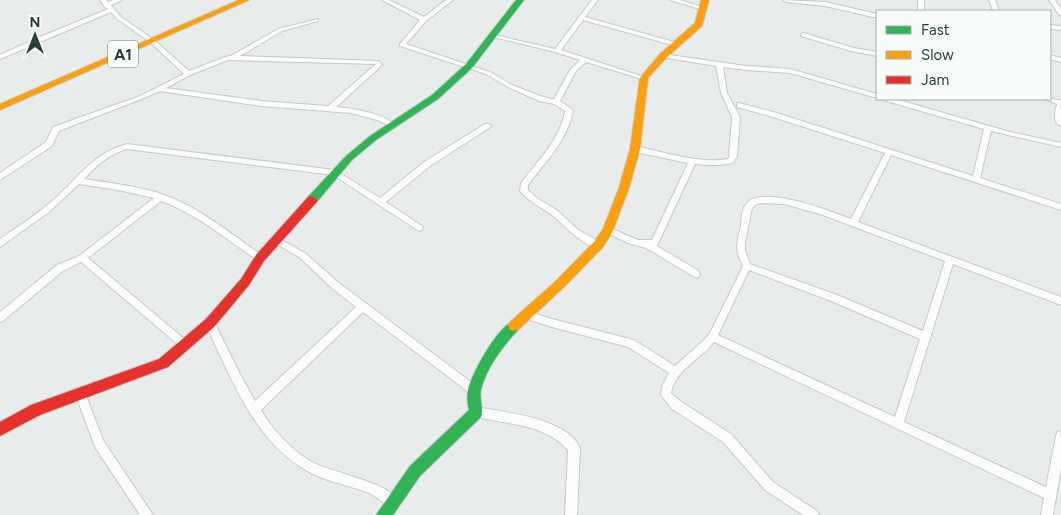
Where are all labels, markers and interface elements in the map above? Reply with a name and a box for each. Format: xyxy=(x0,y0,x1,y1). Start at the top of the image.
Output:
north arrow xyxy=(10,10,60,60)
legend xyxy=(876,10,1051,100)
text: N xyxy=(30,14,40,31)
text: Fast xyxy=(921,21,950,39)
road number: A1 xyxy=(108,41,138,68)
text: Slow xyxy=(921,46,954,64)
text: Jam xyxy=(921,71,949,89)

